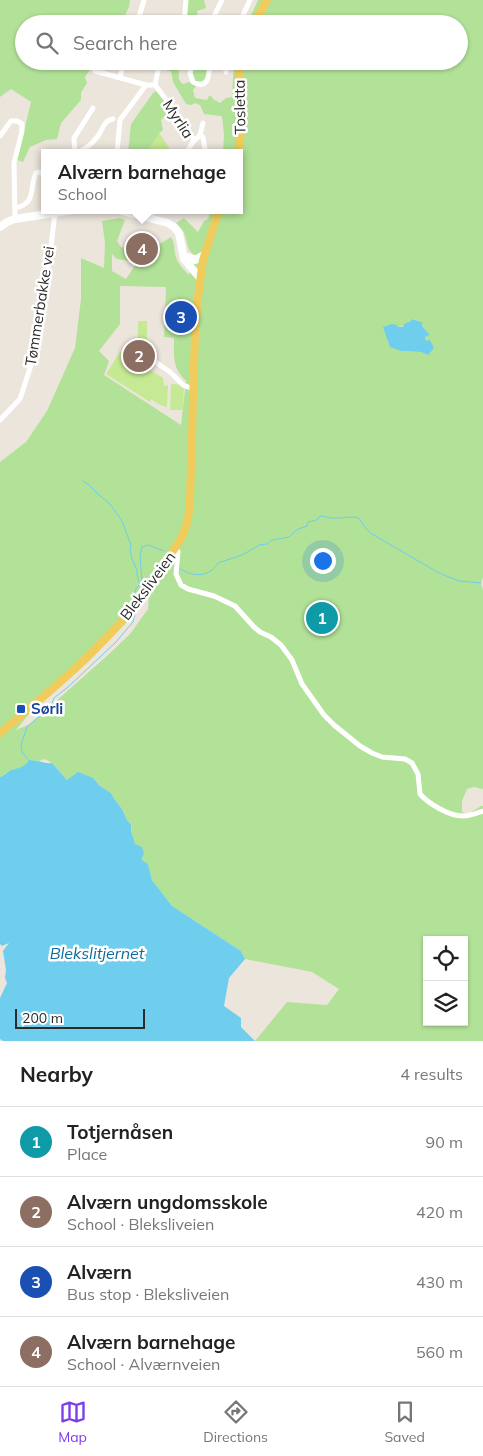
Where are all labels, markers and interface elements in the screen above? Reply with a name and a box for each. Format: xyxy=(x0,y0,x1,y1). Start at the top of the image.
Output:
search box xyxy=(15,15,468,70)
icon: search xyxy=(33,29,61,57)
text: Search here xyxy=(73,31,177,55)
street label: Tosletta xyxy=(230,79,249,135)
street label: Myrlia xyxy=(159,96,198,142)
popup xyxy=(41,149,243,214)
text: Alværn barnehage xyxy=(58,160,226,184)
text: School xyxy=(58,184,107,204)
pin: 4 xyxy=(126,230,158,268)
street label: Tømmerbakke vei xyxy=(21,245,58,367)
pin: 3 xyxy=(165,298,197,336)
pin: 2 xyxy=(123,337,155,375)
street label: Bleksliveien xyxy=(116,548,179,624)
your location xyxy=(310,548,336,574)
pin: 1 xyxy=(306,599,338,637)
place label: Sørli xyxy=(31,699,63,718)
marker: Sørli xyxy=(15,703,27,715)
map controls xyxy=(423,936,468,1026)
button: locate xyxy=(423,936,468,981)
water label: Blekslitjernet xyxy=(50,943,145,963)
button: layers xyxy=(423,981,468,1026)
scale bar xyxy=(15,1006,145,1029)
text: 200 m xyxy=(22,1009,63,1027)
text: Nearby xyxy=(20,1061,93,1087)
text: 4 results xyxy=(400,1064,463,1084)
text: Totjernåsen xyxy=(67,1120,173,1144)
text: 1 xyxy=(31,1132,41,1152)
text: 90 m xyxy=(426,1132,463,1152)
text: Place xyxy=(67,1144,107,1164)
text: Alværn ungdomsskole xyxy=(67,1190,268,1214)
text: 2 xyxy=(31,1202,41,1222)
text: 420 m xyxy=(416,1202,463,1222)
text: School · Bleksliveien xyxy=(67,1214,214,1234)
text: Alværn xyxy=(67,1260,132,1284)
text: 3 xyxy=(31,1272,41,1292)
text: 430 m xyxy=(416,1272,463,1292)
text: Bus stop · Bleksliveien xyxy=(67,1284,229,1304)
text: Alværn barnehage xyxy=(67,1330,235,1354)
text: 4 xyxy=(31,1342,41,1362)
text: 560 m xyxy=(416,1342,463,1362)
text: School · Alværnveien xyxy=(67,1354,220,1374)
tab: Map xyxy=(58,1398,87,1446)
tab: Directions xyxy=(203,1398,268,1446)
tab: Saved xyxy=(384,1398,425,1446)

